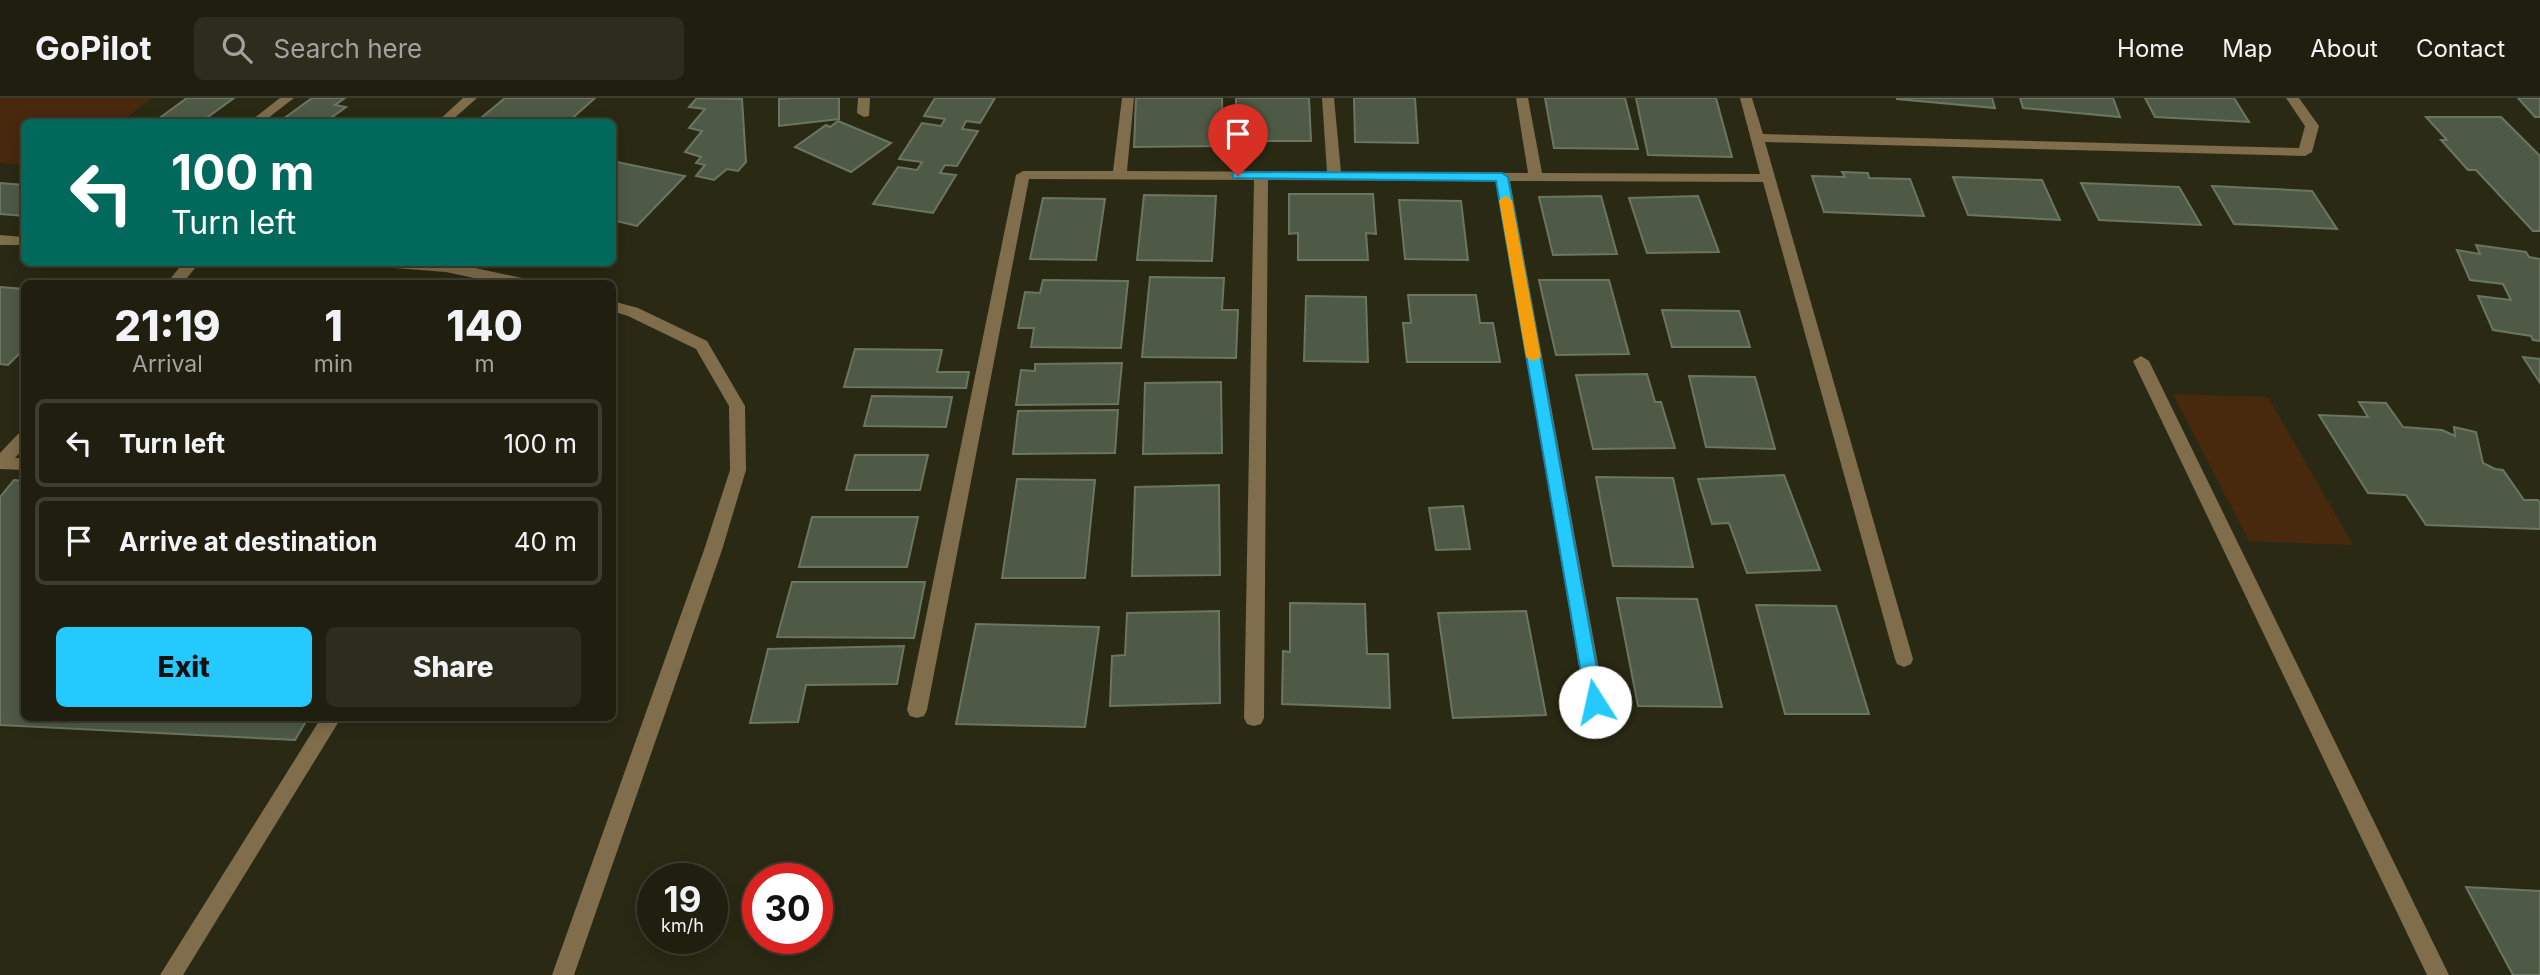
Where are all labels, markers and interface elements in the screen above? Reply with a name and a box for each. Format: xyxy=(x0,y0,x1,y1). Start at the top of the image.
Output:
search box xyxy=(194,17,684,80)
text: GoPilot xyxy=(35,28,152,68)
icon: search xyxy=(218,29,256,67)
text: Search here xyxy=(274,33,422,64)
text: Home xyxy=(2117,34,2184,63)
text: Map xyxy=(2222,34,2272,63)
text: About xyxy=(2310,34,2378,63)
text: Contact xyxy=(2416,34,2505,63)
pin xyxy=(1208,104,1268,176)
icon: arrive xyxy=(1219,115,1257,153)
text: 100 m xyxy=(171,143,315,202)
icon: left xyxy=(56,147,147,238)
text: Turn left xyxy=(171,203,296,242)
text: 21:19 xyxy=(114,300,221,351)
text: 1 xyxy=(324,300,343,351)
text: 140 xyxy=(446,300,523,351)
text: Arrival xyxy=(132,350,203,378)
text: min xyxy=(314,350,353,378)
text: m xyxy=(474,350,495,378)
icon: left xyxy=(60,424,98,462)
text: Turn left xyxy=(119,428,225,459)
text: 100 m xyxy=(504,428,577,459)
icon: arrive xyxy=(60,522,98,560)
text: Arrive at destination xyxy=(119,526,378,557)
text: 40 m xyxy=(514,526,577,557)
button: Exit xyxy=(56,627,312,707)
button: Share xyxy=(326,627,581,707)
position arrow xyxy=(1558,665,1632,739)
speed limit sign: 30 xyxy=(742,863,833,954)
text: 19 xyxy=(664,878,701,920)
text: km/h xyxy=(661,915,704,936)

